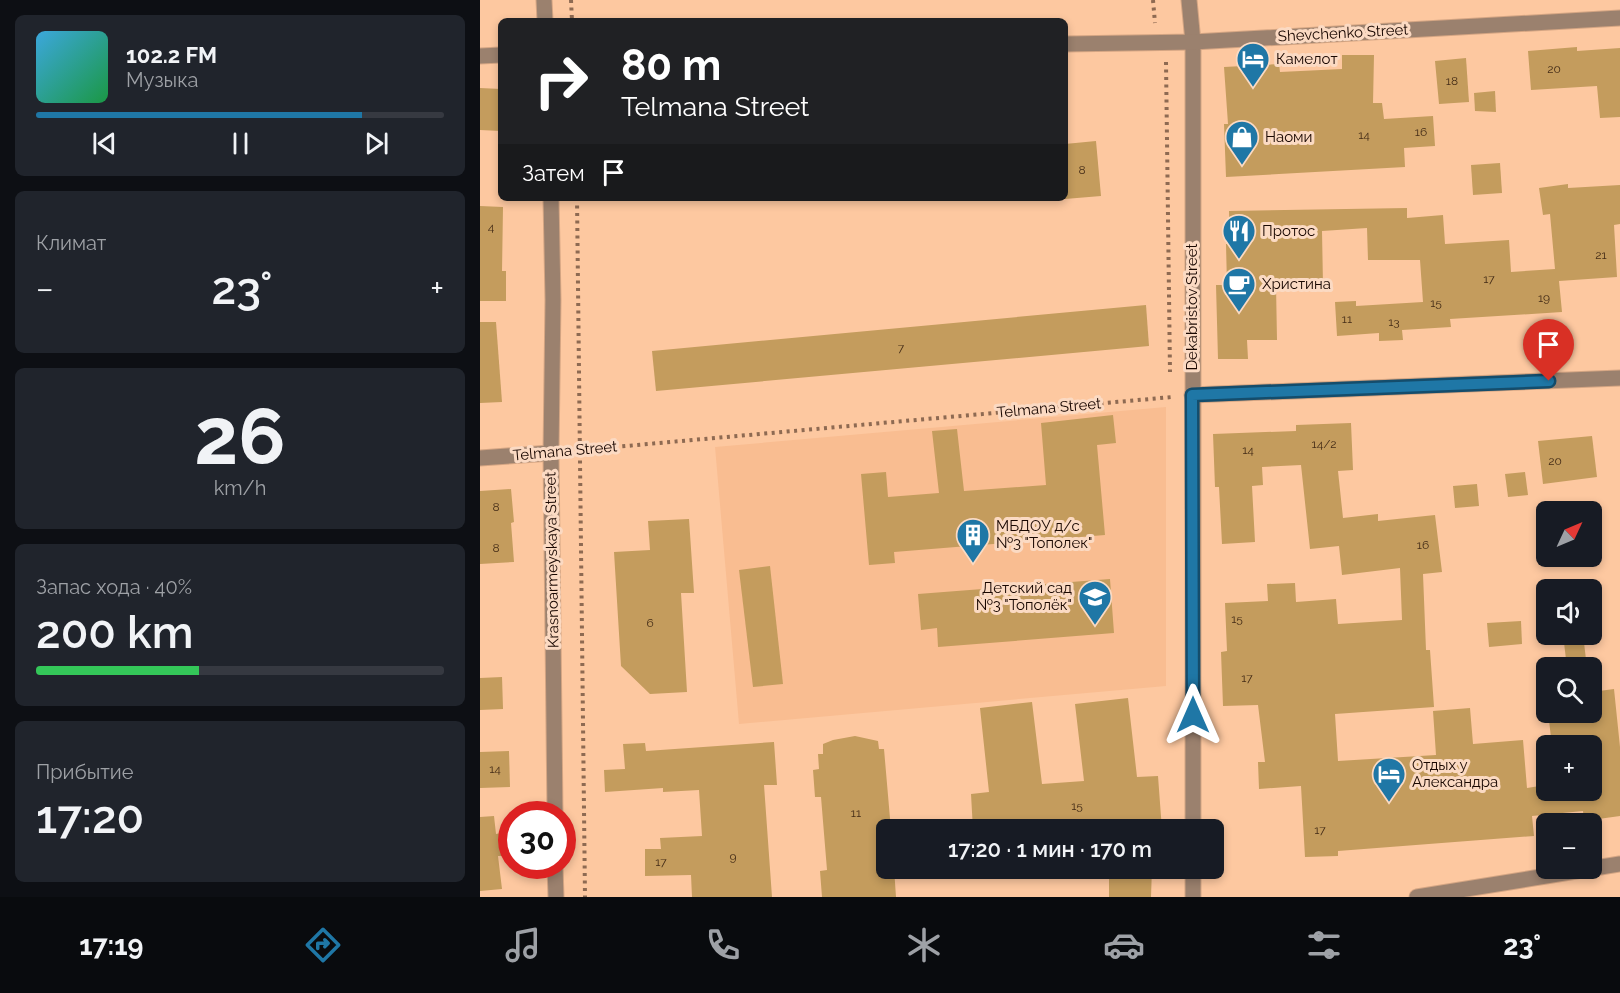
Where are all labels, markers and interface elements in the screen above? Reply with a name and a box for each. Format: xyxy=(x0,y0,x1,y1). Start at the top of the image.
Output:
street label: Shevchenko Street xyxy=(1277,21,1409,45)
text: 80 m xyxy=(621,41,721,90)
hotel icon: Камелот xyxy=(1235,41,1271,88)
text: 102.2 FM xyxy=(126,42,217,68)
icon: right xyxy=(522,42,600,120)
place label: Камелот xyxy=(1276,50,1338,68)
house number: 20 xyxy=(1547,62,1561,76)
text: Музыка xyxy=(126,68,198,92)
house number: 18 xyxy=(1446,74,1458,88)
text: Telmana Street xyxy=(621,91,809,122)
shop icon: Наоми xyxy=(1224,119,1260,166)
house number: 16 xyxy=(1415,125,1427,139)
icon: previous xyxy=(88,127,121,160)
icon: pause xyxy=(224,127,257,160)
icon: next xyxy=(360,127,393,160)
place label: Наоми xyxy=(1265,128,1313,146)
house number: 14 xyxy=(1358,128,1370,142)
icon: arrive xyxy=(597,156,630,189)
text: Затем xyxy=(522,160,585,186)
house number: 8 xyxy=(1078,163,1086,177)
restaurant icon: Протос xyxy=(1221,213,1257,260)
house number: 4 xyxy=(488,220,495,234)
place label: Протос xyxy=(1262,222,1315,240)
text: Климат xyxy=(36,231,106,255)
street label: Dekabristov Street xyxy=(1183,243,1201,371)
house number: 21 xyxy=(1595,248,1607,262)
text: 23° xyxy=(212,262,273,315)
cafe icon: Христина xyxy=(1221,266,1257,313)
text: − xyxy=(36,269,54,308)
text: + xyxy=(430,269,444,308)
house number: 17 xyxy=(1483,272,1495,286)
place label: Христина xyxy=(1262,275,1331,293)
house number: 19 xyxy=(1538,291,1550,305)
house number: 15 xyxy=(1430,296,1442,310)
house number: 11 xyxy=(1342,312,1352,326)
house number: 13 xyxy=(1388,315,1400,329)
pin xyxy=(1523,319,1574,381)
icon: arrive xyxy=(1532,328,1565,361)
house number: 7 xyxy=(898,341,905,355)
text: 26 xyxy=(194,391,286,482)
street label: Telmana Street xyxy=(996,394,1102,422)
street label: Telmana Street xyxy=(512,437,618,465)
house number: 14/2 xyxy=(1312,437,1336,451)
house number: 14 xyxy=(1242,443,1254,457)
house number: 20 xyxy=(1548,454,1562,468)
street label: Krasnoarmeyskaya Street xyxy=(541,472,563,648)
text: km/h xyxy=(214,476,266,500)
house number: 8 xyxy=(492,500,500,514)
north arrow xyxy=(1536,501,1602,567)
map controls xyxy=(1536,501,1602,879)
building icon: МБДОУ д/с №3 "Тополек" xyxy=(955,517,991,564)
place label: МБДОУ д/с №3 "Тополек" xyxy=(996,517,1092,552)
house number: 16 xyxy=(1417,538,1429,552)
house number: 8 xyxy=(492,541,500,555)
text: Запас хода · 40% xyxy=(36,575,192,599)
place label: Детский сад №3 "Тополёк" xyxy=(976,579,1072,614)
school or university icon: Детский сад №3 "Тополёк" xyxy=(1077,579,1113,626)
button: sound xyxy=(1536,579,1602,645)
text: 200 km xyxy=(36,606,193,659)
house number: 15 xyxy=(1231,612,1243,626)
house number: 6 xyxy=(646,616,654,630)
button: search xyxy=(1536,657,1602,723)
house number: 17 xyxy=(1241,671,1253,685)
position arrow xyxy=(1161,683,1225,747)
button: + xyxy=(1536,735,1602,801)
hotel icon: Отдых у Александра xyxy=(1371,756,1407,803)
place label: Отдых у Александра xyxy=(1412,756,1498,791)
text: Прибытие xyxy=(36,760,133,784)
house number: 14 xyxy=(489,762,501,776)
text: 17:20 xyxy=(36,791,144,844)
house number: 15 xyxy=(1071,799,1083,813)
speed limit sign: 30 xyxy=(498,801,576,879)
house number: 11 xyxy=(851,806,861,820)
button: − xyxy=(1536,813,1602,879)
house number: 17 xyxy=(1314,823,1326,837)
text: 17:20 · 1 мин · 170 m xyxy=(948,836,1152,862)
house number: 9 xyxy=(729,850,737,864)
house number: 17 xyxy=(655,855,667,869)
icon: directions xyxy=(302,924,344,966)
icon: music xyxy=(502,924,544,966)
icon: phone xyxy=(702,924,744,966)
icon: climate xyxy=(903,924,945,966)
icon: car xyxy=(1103,924,1145,966)
icon: filters xyxy=(1303,924,1345,966)
text: 17:19 xyxy=(79,930,144,961)
text: 23° xyxy=(1503,930,1541,961)

